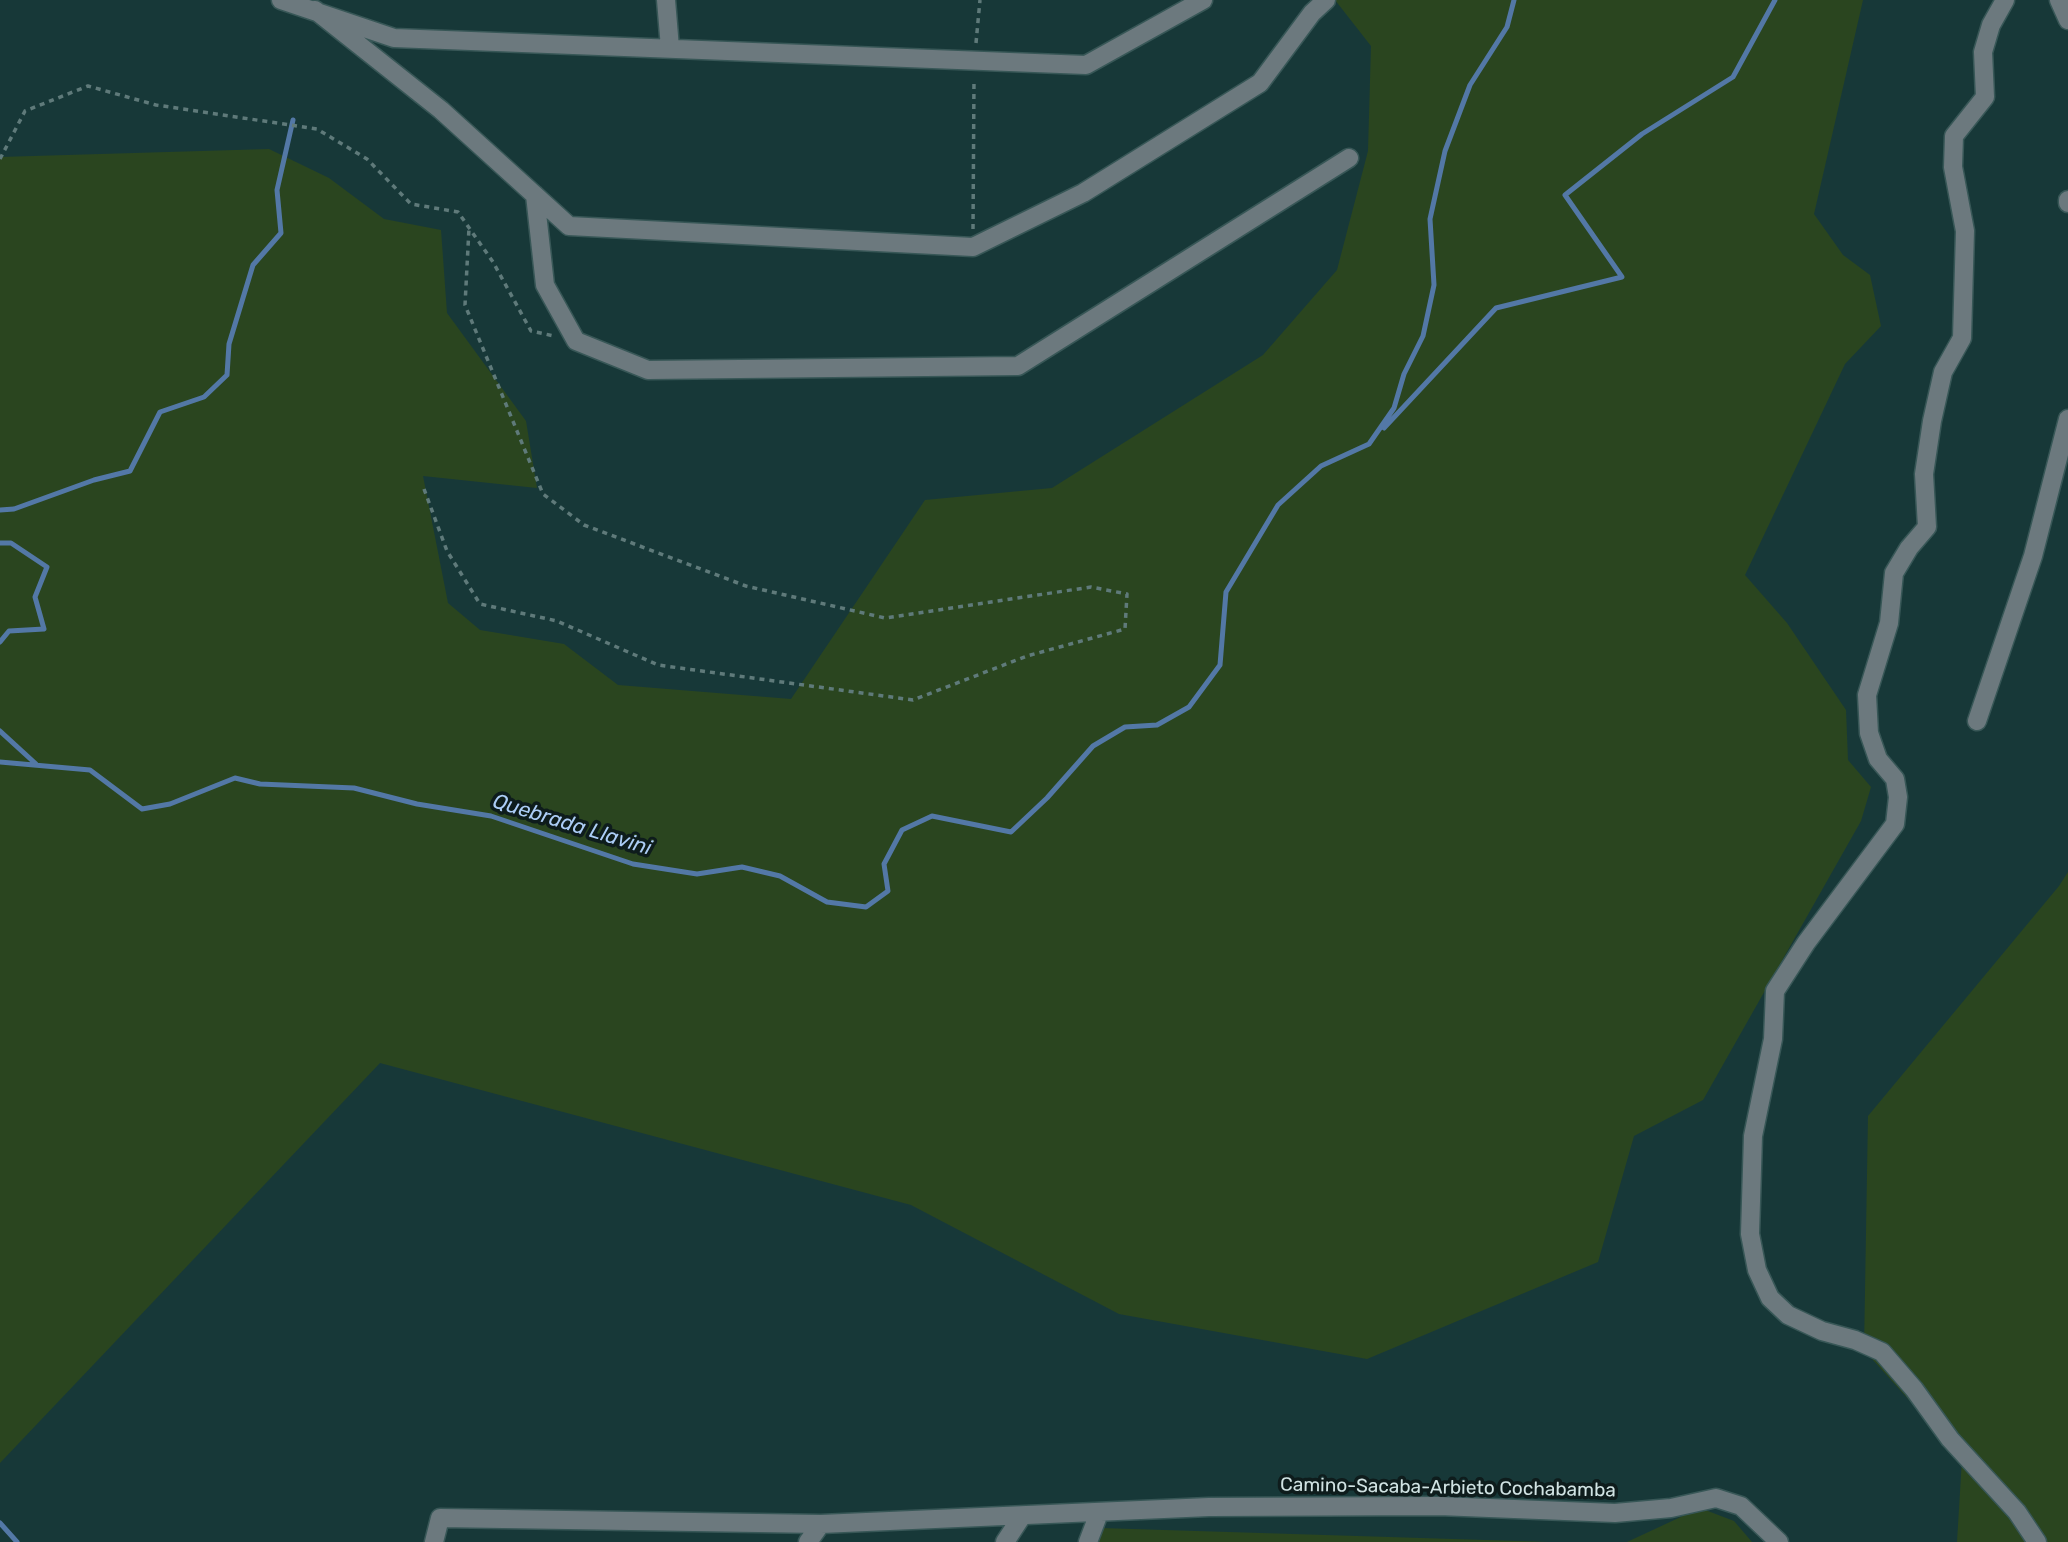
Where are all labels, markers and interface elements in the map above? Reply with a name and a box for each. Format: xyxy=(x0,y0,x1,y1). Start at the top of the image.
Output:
water label: Quebrada Llavini xyxy=(489,789,655,861)
street label: Camino-Sacaba-Arbieto Cochabamba xyxy=(1280,1474,1616,1502)

